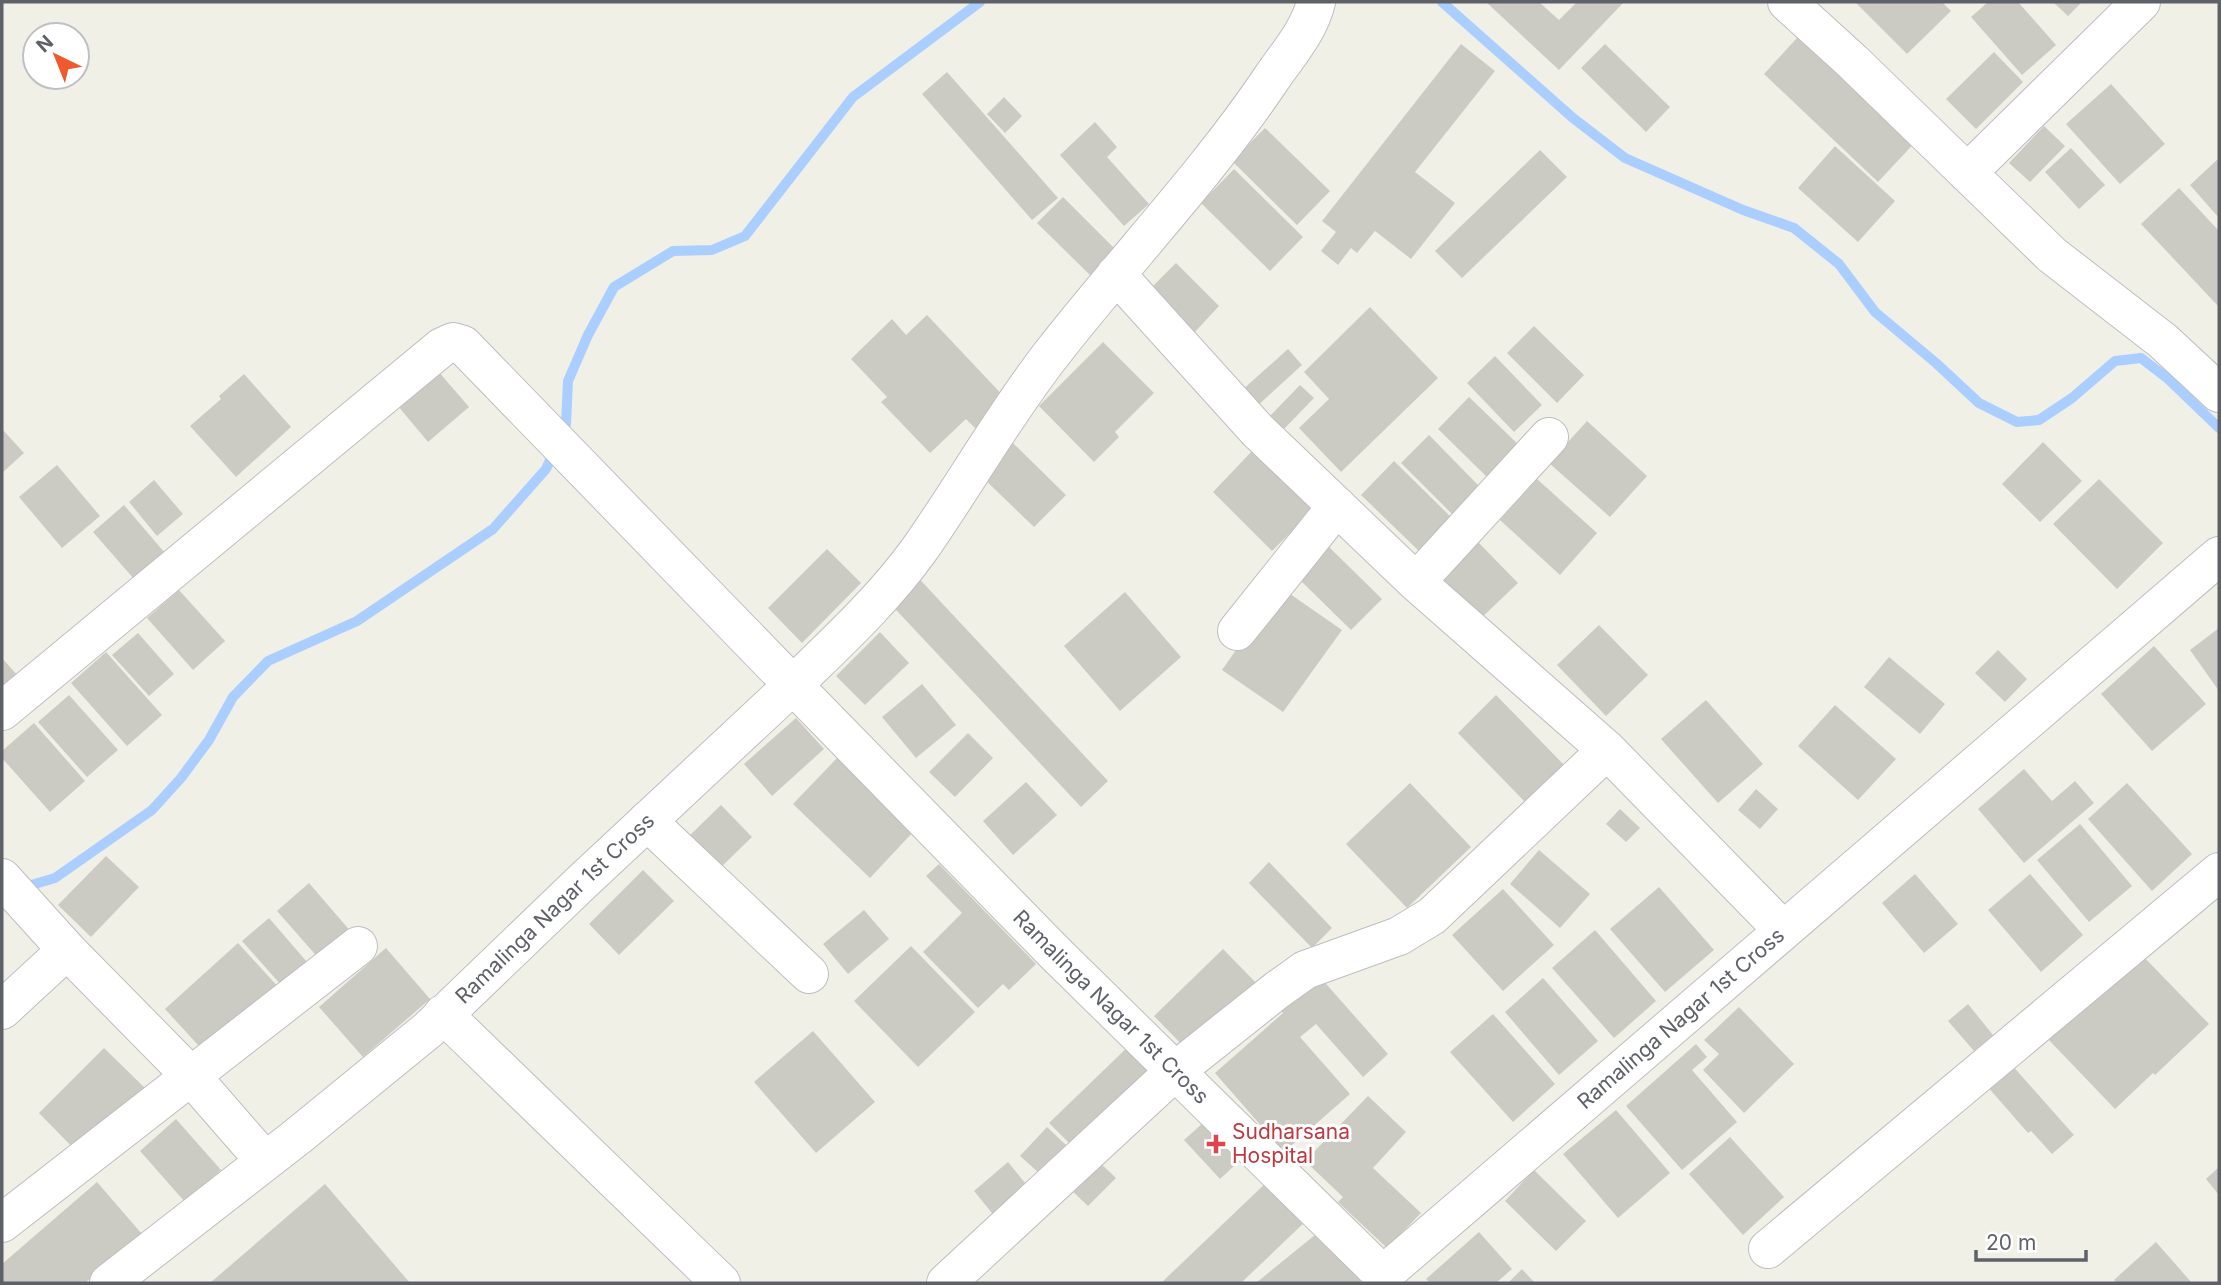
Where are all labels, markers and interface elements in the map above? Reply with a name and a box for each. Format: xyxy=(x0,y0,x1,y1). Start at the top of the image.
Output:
north arrow xyxy=(21,21,91,91)
text: N xyxy=(32,31,58,57)
street label: Ramalinga Nagar 1st Cross xyxy=(450,808,659,1009)
street label: Ramalinga Nagar 1st Cross xyxy=(1008,905,1214,1109)
street label: Ramalinga Nagar 1st Cross xyxy=(1572,922,1789,1114)
place label: Sudharsana Hospital xyxy=(1232,1119,1350,1168)
marker: Sudharsana Hospital xyxy=(1206,1134,1226,1154)
scale bar xyxy=(1976,1218,2086,1262)
text: 20 m xyxy=(1986,1230,2036,1255)

